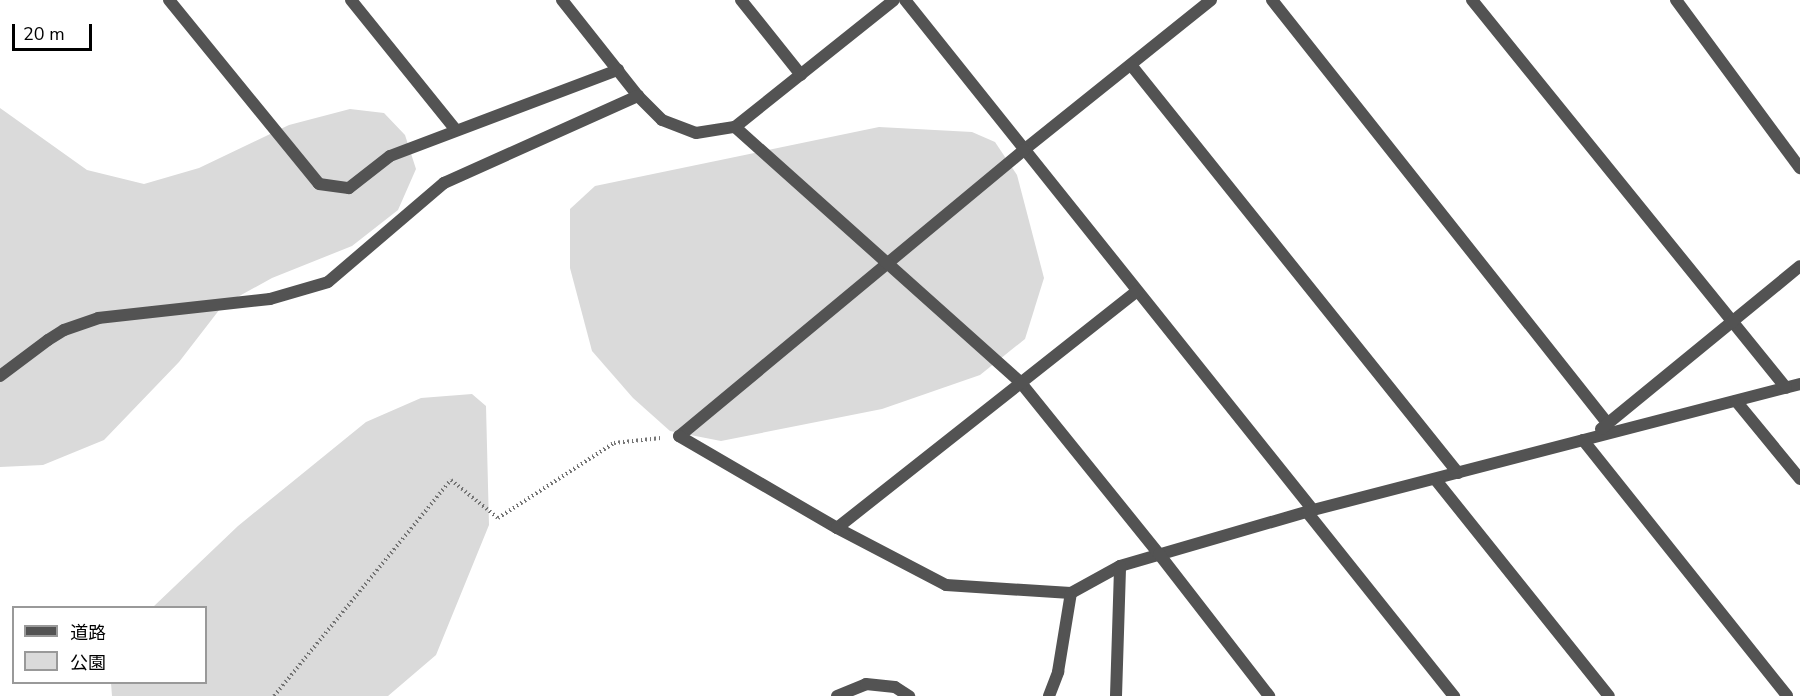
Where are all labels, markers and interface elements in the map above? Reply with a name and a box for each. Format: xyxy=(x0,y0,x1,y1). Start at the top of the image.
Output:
scale bar xyxy=(15,12,94,50)
text: 20 m xyxy=(23,22,65,46)
legend xyxy=(12,606,207,684)
text: 道路 xyxy=(70,621,106,645)
text: 公園 xyxy=(70,651,106,675)

